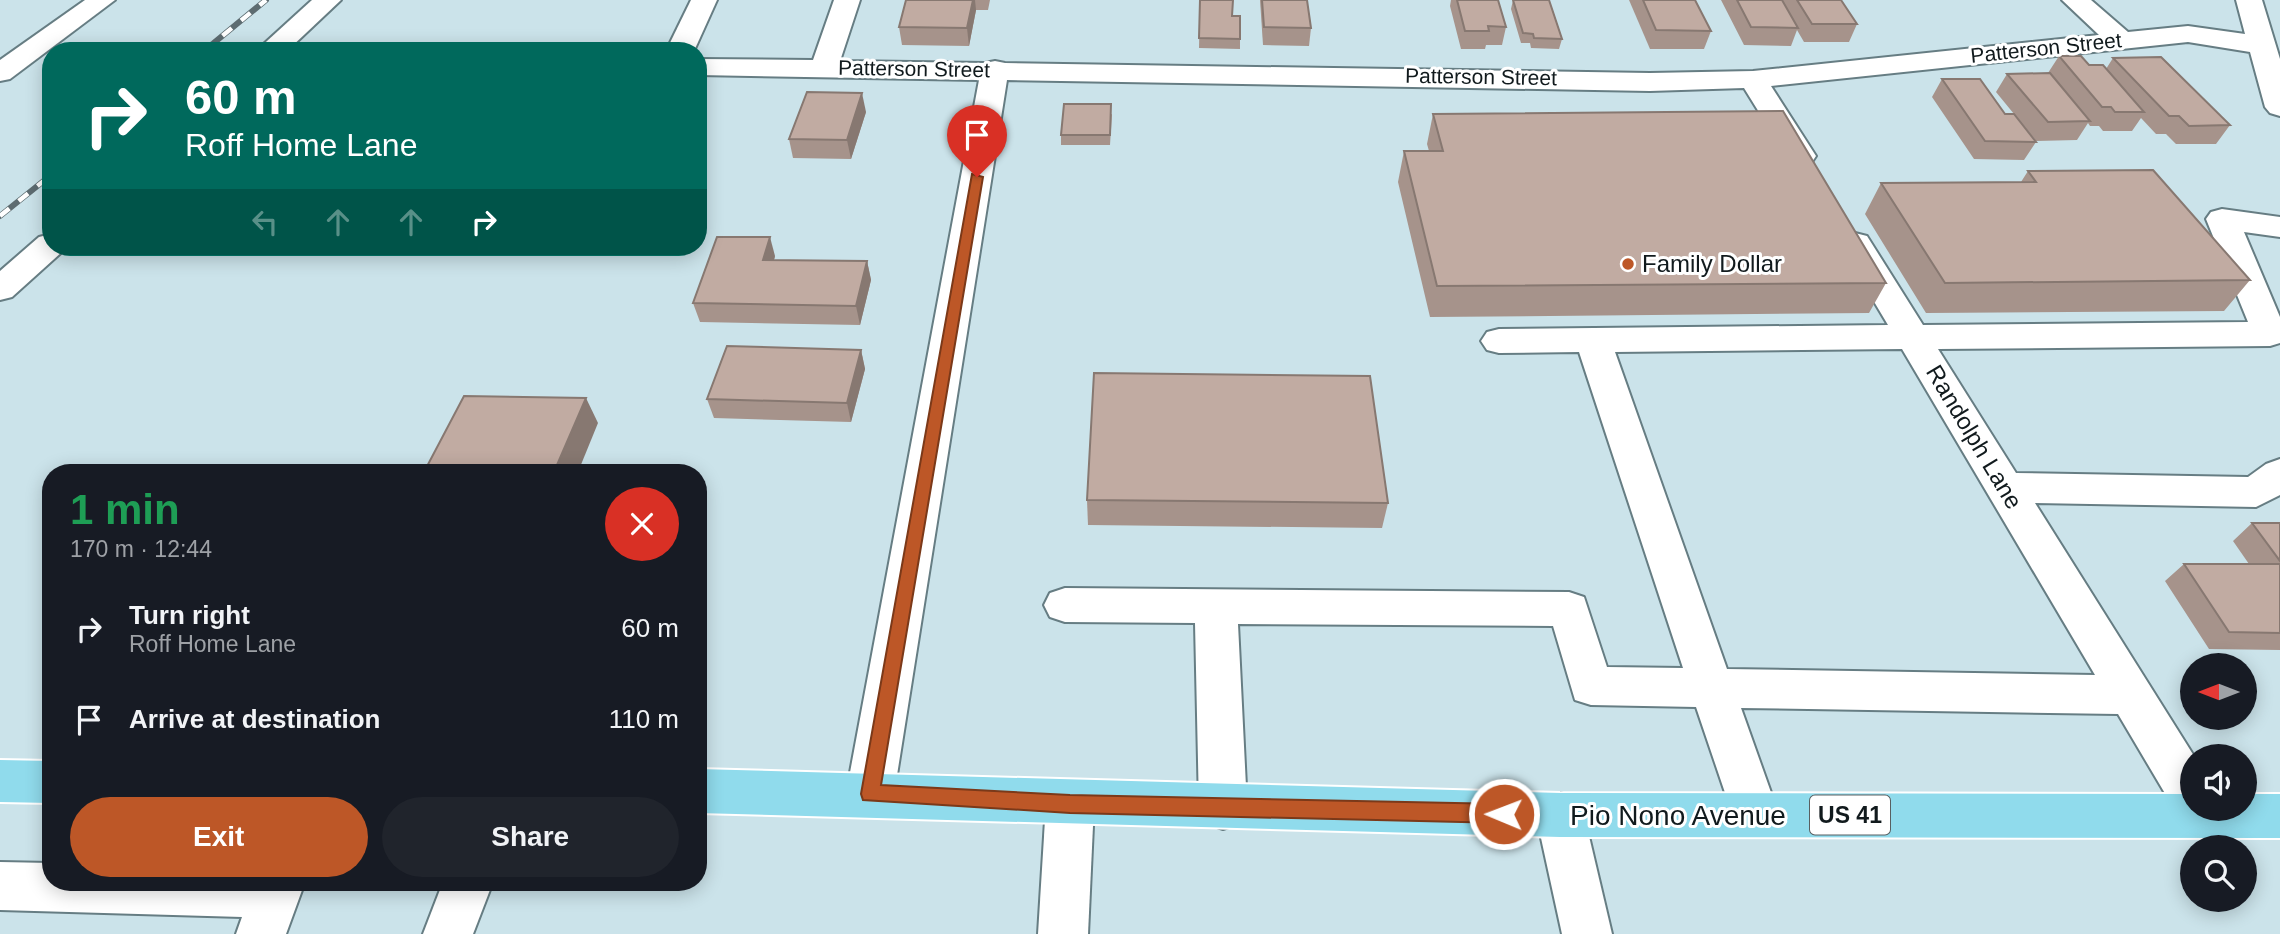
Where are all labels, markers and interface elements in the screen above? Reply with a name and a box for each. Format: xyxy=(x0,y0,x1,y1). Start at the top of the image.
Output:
street label: Patterson Street xyxy=(1969,28,2123,67)
street label: Patterson Street xyxy=(838,56,990,81)
street label: Patterson Street xyxy=(1405,64,1557,89)
icon: right xyxy=(70,70,161,161)
text: 60 m xyxy=(185,70,297,124)
pin xyxy=(947,105,1007,177)
icon: arrive xyxy=(958,116,996,154)
text: Roff Home Lane xyxy=(185,127,417,163)
icon: left xyxy=(246,203,284,241)
icon: ahead xyxy=(319,203,357,241)
icon: ahead xyxy=(392,203,430,241)
icon: right xyxy=(465,203,503,241)
place label: Family Dollar xyxy=(1642,250,1782,277)
marker: Family Dollar xyxy=(1620,256,1636,272)
street label: Randolph Lane xyxy=(1921,360,2028,513)
text: 1 min xyxy=(70,486,180,533)
button: close xyxy=(605,487,679,561)
text: 170 m · 12:44 xyxy=(70,536,212,562)
text: Turn right xyxy=(129,600,250,630)
icon: right xyxy=(70,610,108,648)
text: 60 m xyxy=(621,613,679,643)
text: Roff Home Lane xyxy=(129,631,296,657)
north arrow xyxy=(2180,653,2258,730)
map controls xyxy=(2180,653,2257,912)
icon: arrive xyxy=(70,701,108,739)
text: Arrive at destination xyxy=(129,704,380,734)
text: 110 m xyxy=(609,704,679,734)
button: sound xyxy=(2180,744,2257,821)
position arrow xyxy=(1467,777,1541,851)
road number: US 41 xyxy=(1810,796,1890,834)
button: Exit xyxy=(70,797,368,877)
button: Share xyxy=(382,797,679,877)
street label: Pio Nono Avenue xyxy=(1570,800,1786,831)
button: search xyxy=(2180,835,2257,912)

